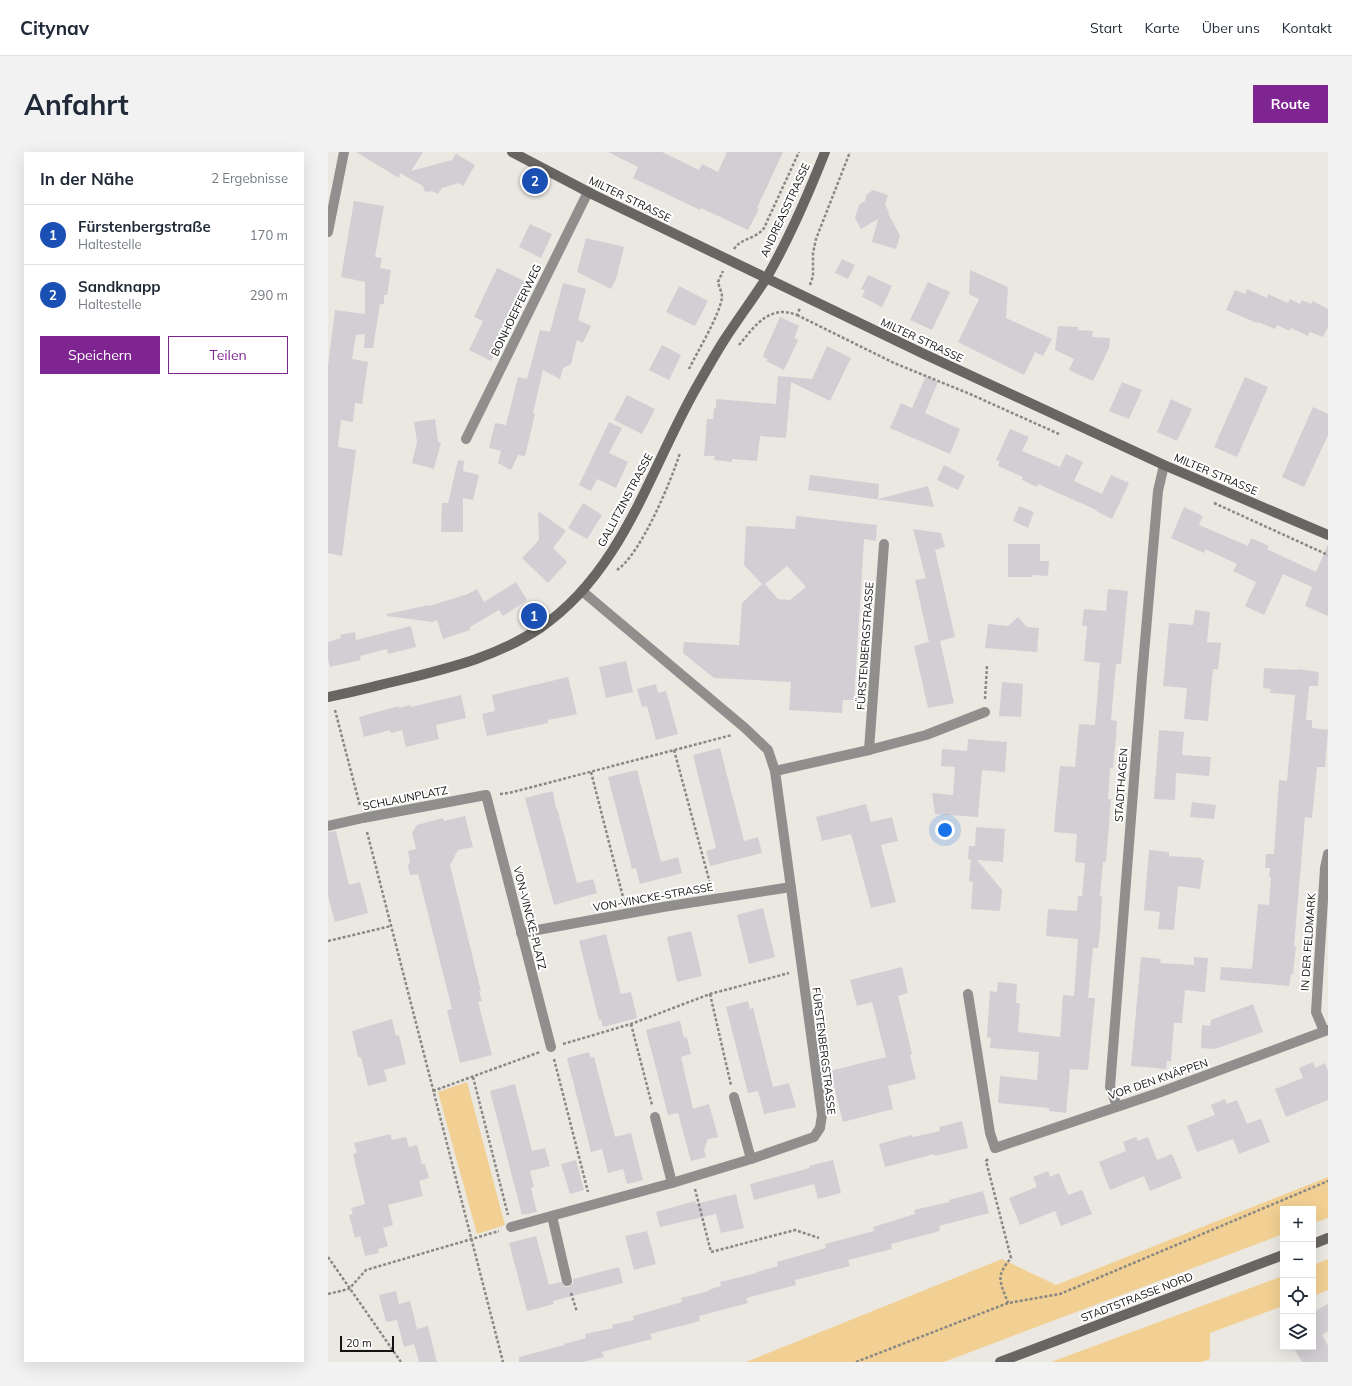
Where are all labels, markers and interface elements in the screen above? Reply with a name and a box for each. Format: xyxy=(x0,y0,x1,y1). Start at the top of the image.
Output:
text: Citynav xyxy=(20,16,89,40)
text: Start xyxy=(1090,19,1122,37)
text: Karte xyxy=(1144,19,1180,37)
text: Über uns xyxy=(1202,19,1260,37)
text: Kontakt xyxy=(1282,19,1332,37)
button: Route xyxy=(1253,85,1328,123)
text: Anfahrt xyxy=(24,87,129,122)
street label: ANDREASSTRASSE xyxy=(757,161,813,259)
pin: 2 xyxy=(522,166,548,196)
text: In der Nähe xyxy=(40,168,134,189)
text: 2 Ergebnisse xyxy=(211,170,288,186)
street label: MILTER STRASSE xyxy=(587,173,673,225)
text: Fürstenbergstraße xyxy=(78,217,211,236)
text: 1 xyxy=(49,227,57,243)
text: 170 m xyxy=(250,227,288,243)
text: Haltestelle xyxy=(78,236,142,252)
street label: BONHOEFFERWEG xyxy=(488,262,544,358)
text: Sandknapp xyxy=(78,277,161,296)
text: 2 xyxy=(49,287,57,303)
text: 290 m xyxy=(250,287,288,303)
text: Haltestelle xyxy=(78,296,142,312)
street label: MILTER STRASSE xyxy=(878,315,966,365)
button: Speichern xyxy=(40,336,160,374)
button: Teilen xyxy=(168,336,288,374)
street label: MILTER STRASSE xyxy=(1172,450,1260,498)
street label: GALLITZINSTRASSE xyxy=(594,451,656,549)
street label: FÜRSTENBERGSTRASSE xyxy=(854,581,876,711)
pin: 1 xyxy=(521,601,547,631)
street label: STADTHAGEN xyxy=(1111,748,1131,822)
street label: SCHLAUNPLATZ xyxy=(361,783,449,813)
your location xyxy=(935,820,955,840)
street label: VON-VINCKE-PLATZ xyxy=(510,865,550,972)
street label: VON-VINCKE-STRASSE xyxy=(592,880,714,914)
street label: IN DER FELDMARK xyxy=(1298,892,1318,991)
street label: FÜRSTENBERGSTRASSE xyxy=(809,986,839,1116)
street label: VOR DEN KNÄPPEN xyxy=(1106,1055,1210,1103)
map controls xyxy=(1280,1206,1316,1350)
button: + xyxy=(1280,1206,1316,1242)
button: − xyxy=(1280,1242,1316,1278)
street label: STADTSTRASSE NORD xyxy=(1079,1269,1195,1325)
button: locate xyxy=(1280,1278,1316,1314)
button: layers xyxy=(1280,1314,1316,1350)
scale bar xyxy=(340,1334,394,1353)
text: 20 m xyxy=(346,1336,372,1350)

